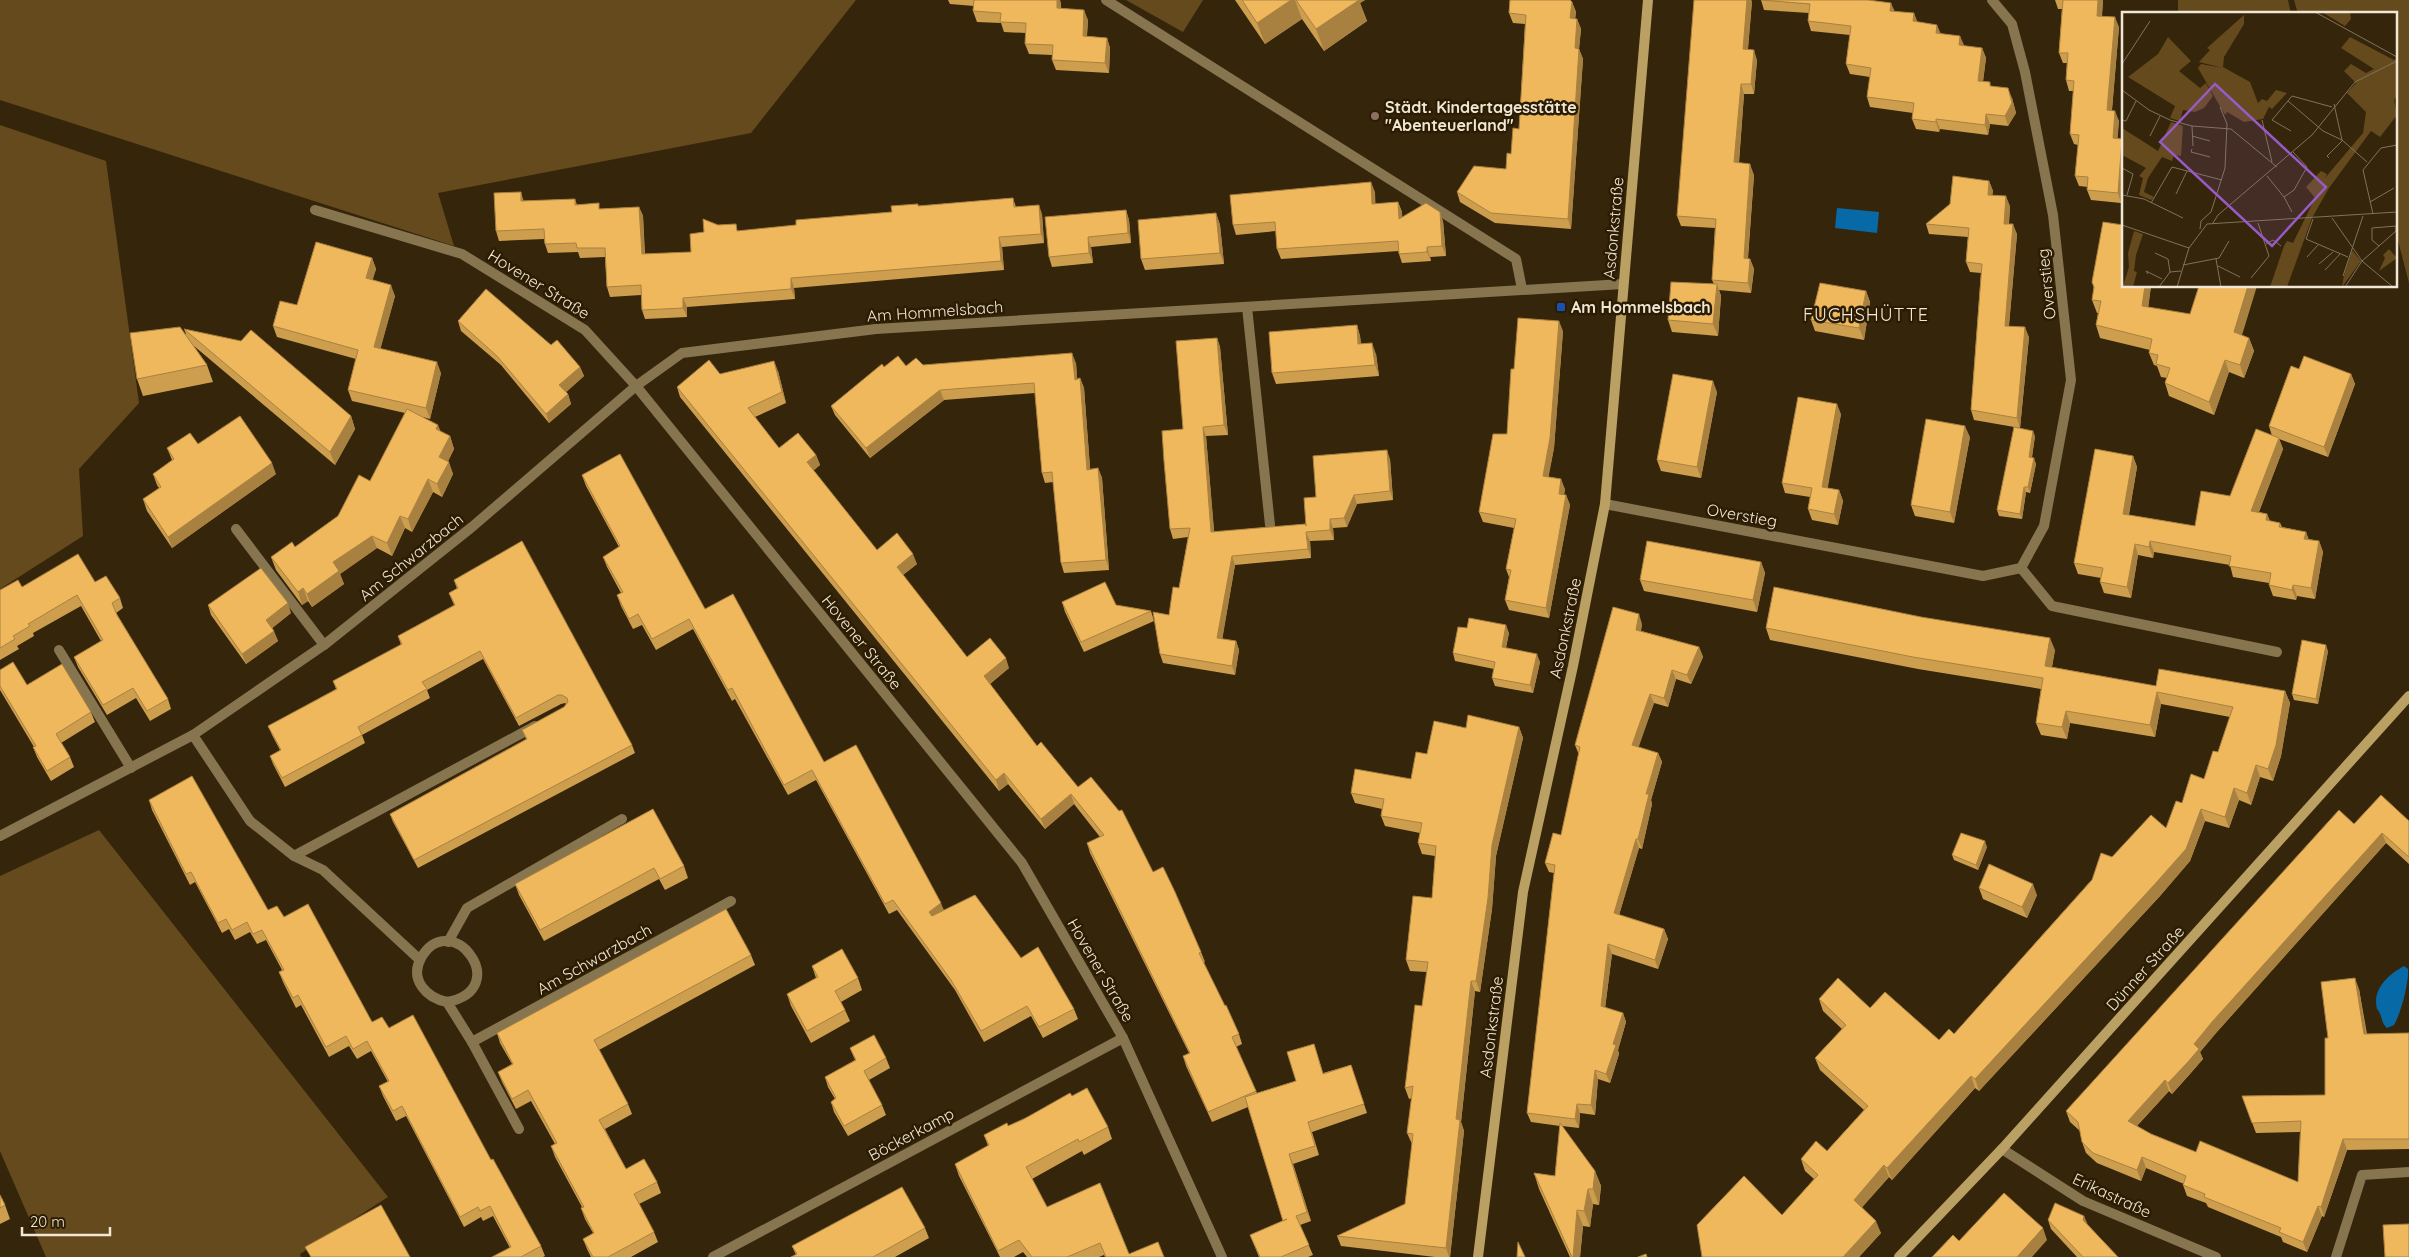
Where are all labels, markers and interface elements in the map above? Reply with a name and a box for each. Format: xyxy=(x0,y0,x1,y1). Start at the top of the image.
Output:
inset map xyxy=(2122,12,2396,288)
place label: Städt. Kindertagesstätte "Abenteuerland" xyxy=(1385,97,1577,135)
marker: Städt. Kindertagesstätte "Abenteuerland" xyxy=(1369,110,1381,122)
street label: Asdonkstraße xyxy=(1599,176,1627,280)
street label: Hovener Straße xyxy=(484,245,594,323)
street label: Overstieg xyxy=(2032,248,2060,320)
street label: Am Hommelsbach xyxy=(866,296,1004,326)
place label: Am Hommelsbach xyxy=(1571,297,1711,317)
marker: Am Hommelsbach xyxy=(1555,301,1567,313)
district label: FUCHSHÜTTE xyxy=(1803,303,1929,326)
street label: Overstieg xyxy=(1705,499,1779,531)
street label: Am Schwarzbach xyxy=(355,509,467,605)
street label: Asdonkstraße xyxy=(1545,576,1585,680)
street label: Hovener Straße xyxy=(818,591,906,693)
street label: Hovener Straße xyxy=(1063,915,1139,1025)
street label: Am Schwarzbach xyxy=(533,919,655,999)
street label: Dünner Straße xyxy=(2102,921,2188,1015)
street label: Asdonkstraße xyxy=(1475,975,1507,1079)
street label: Böckerkamp xyxy=(865,1103,957,1165)
street label: Erikastraße xyxy=(2070,1168,2154,1222)
scale bar xyxy=(22,1204,110,1236)
text: 20 m xyxy=(30,1212,65,1231)

